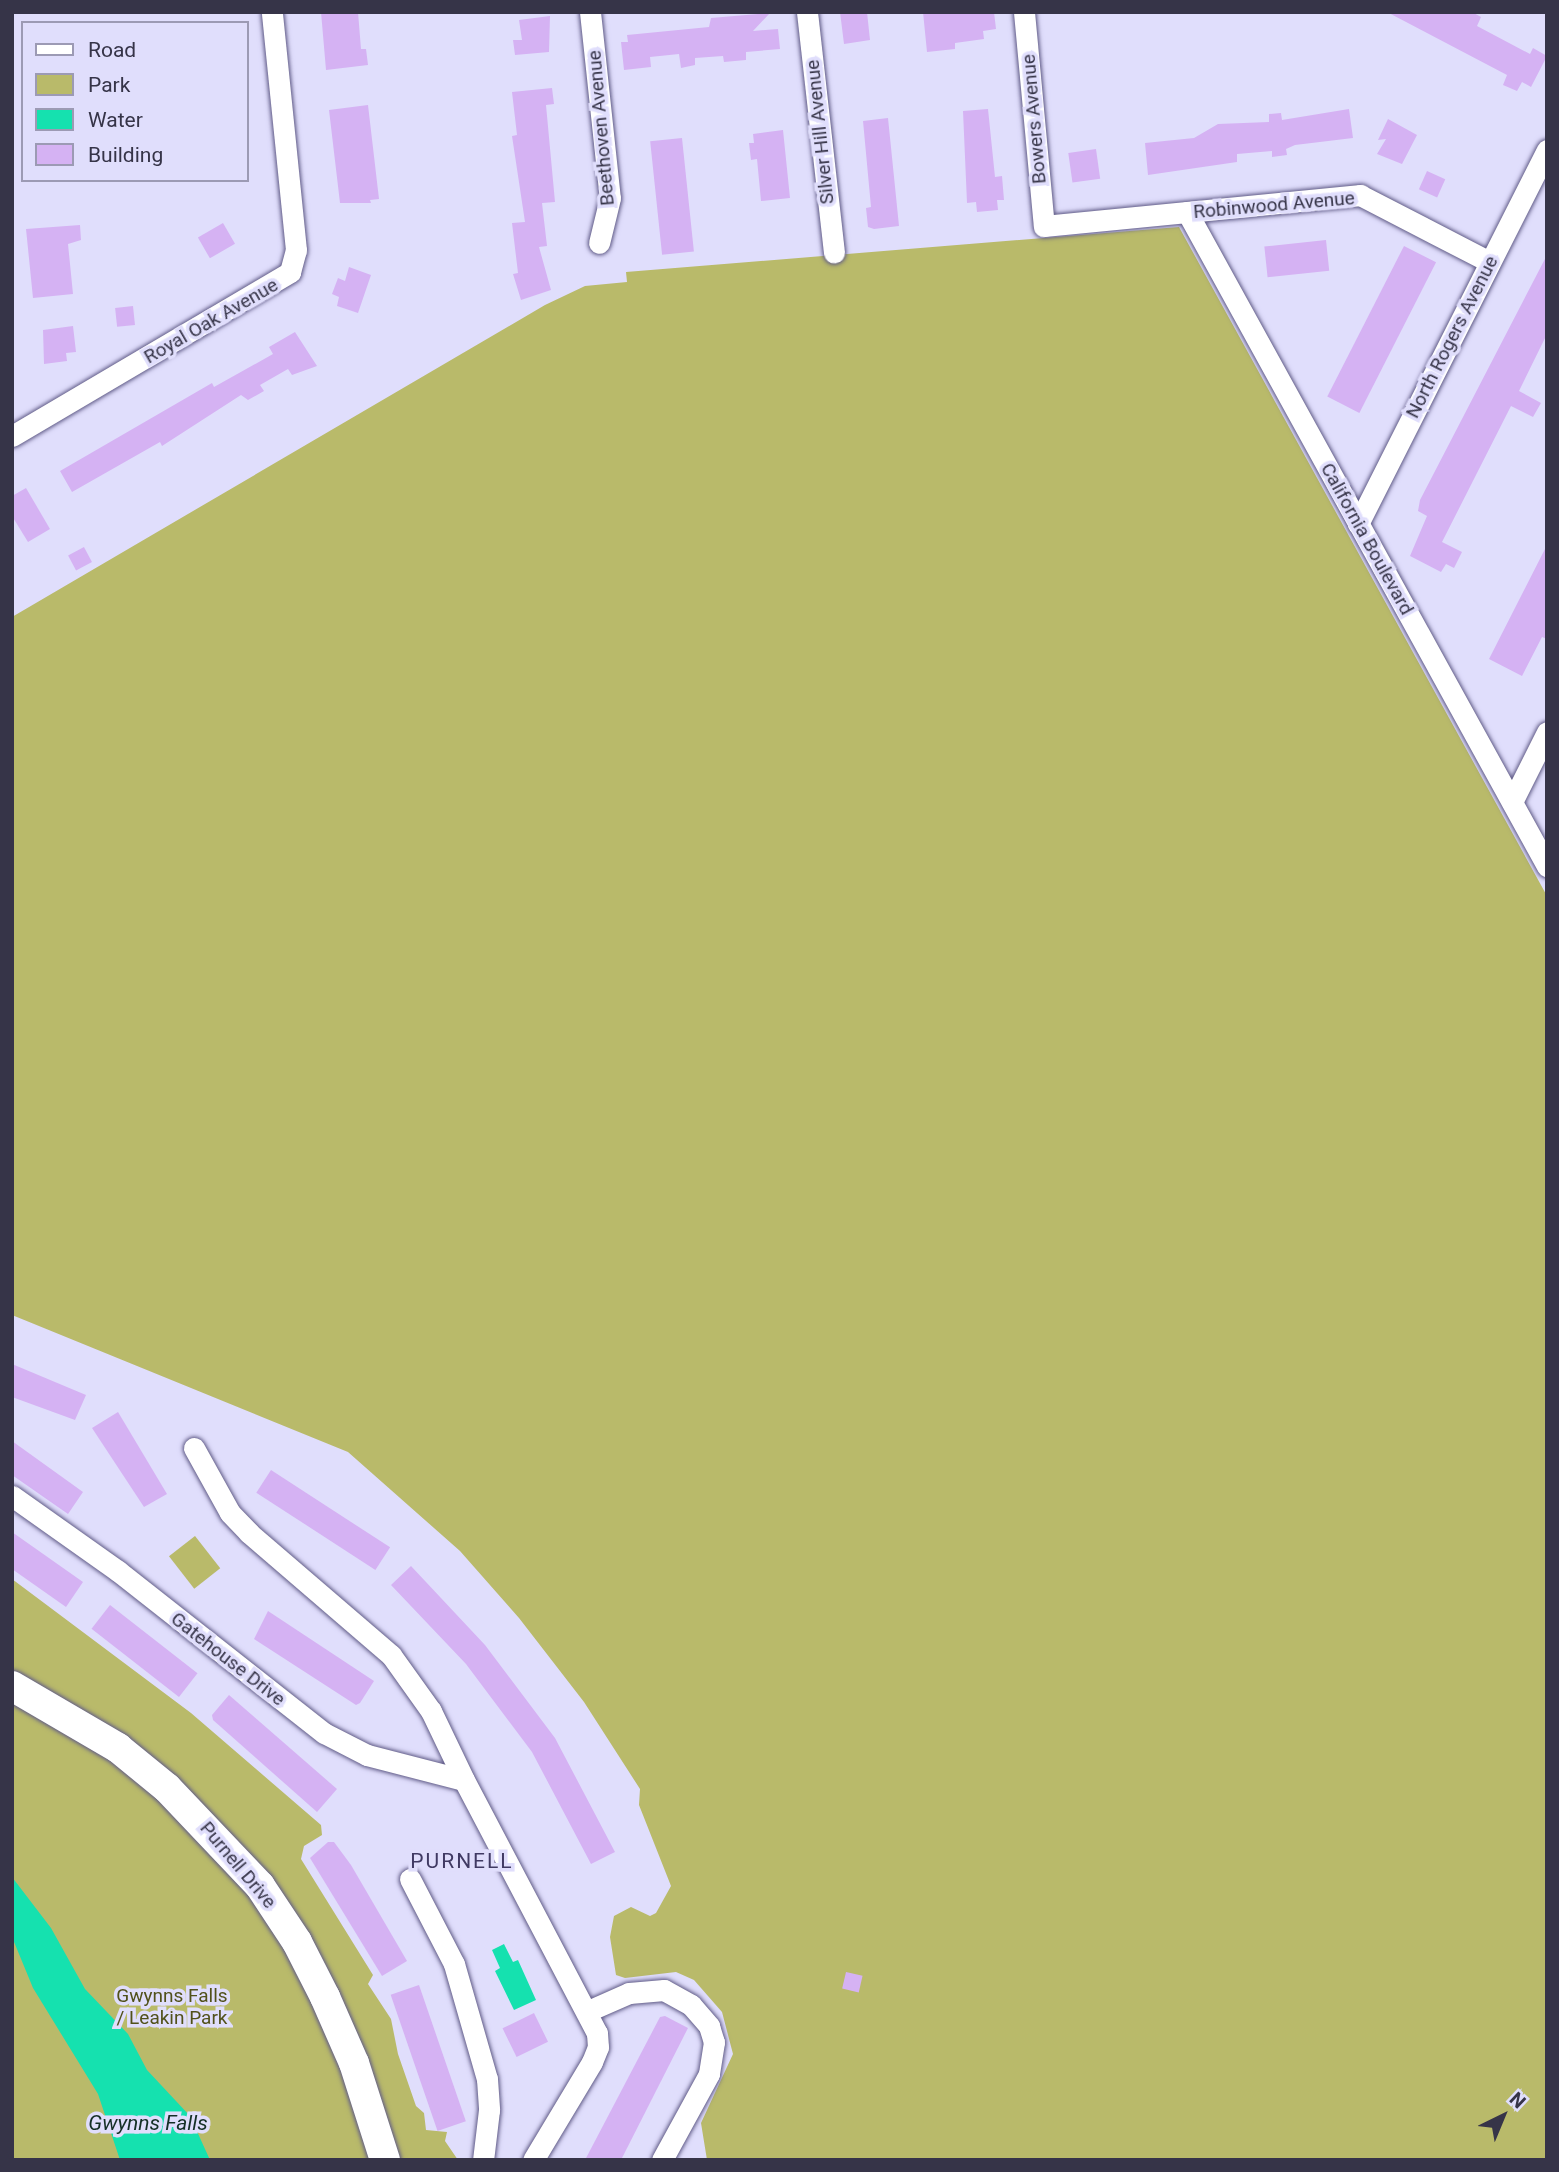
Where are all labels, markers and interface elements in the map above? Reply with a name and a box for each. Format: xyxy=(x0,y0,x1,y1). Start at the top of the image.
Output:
legend xyxy=(21,21,248,182)
text: Road xyxy=(88,38,136,62)
street label: Beethoven Avenue xyxy=(583,49,619,207)
street label: Bowers Avenue xyxy=(1017,53,1051,185)
street label: Silver Hill Avenue xyxy=(801,59,839,205)
text: Park xyxy=(88,73,130,97)
text: Water xyxy=(88,108,143,132)
text: Building xyxy=(88,143,163,167)
street label: Robinwood Avenue xyxy=(1192,187,1356,223)
street label: North Rogers Avenue xyxy=(1401,252,1503,422)
street label: Royal Oak Avenue xyxy=(140,273,282,369)
street label: California Boulevard xyxy=(1316,459,1418,619)
street label: Gatehouse Drive xyxy=(166,1607,290,1711)
street label: Purnell Drive xyxy=(195,1817,281,1913)
district label: PURNELL xyxy=(411,1848,513,1874)
park label: Gwynns Falls / Leakin Park xyxy=(116,1985,228,2029)
north arrow xyxy=(1468,2081,1538,2151)
text: N xyxy=(1505,2087,1530,2113)
water label: Gwynns Falls xyxy=(88,2110,208,2136)

